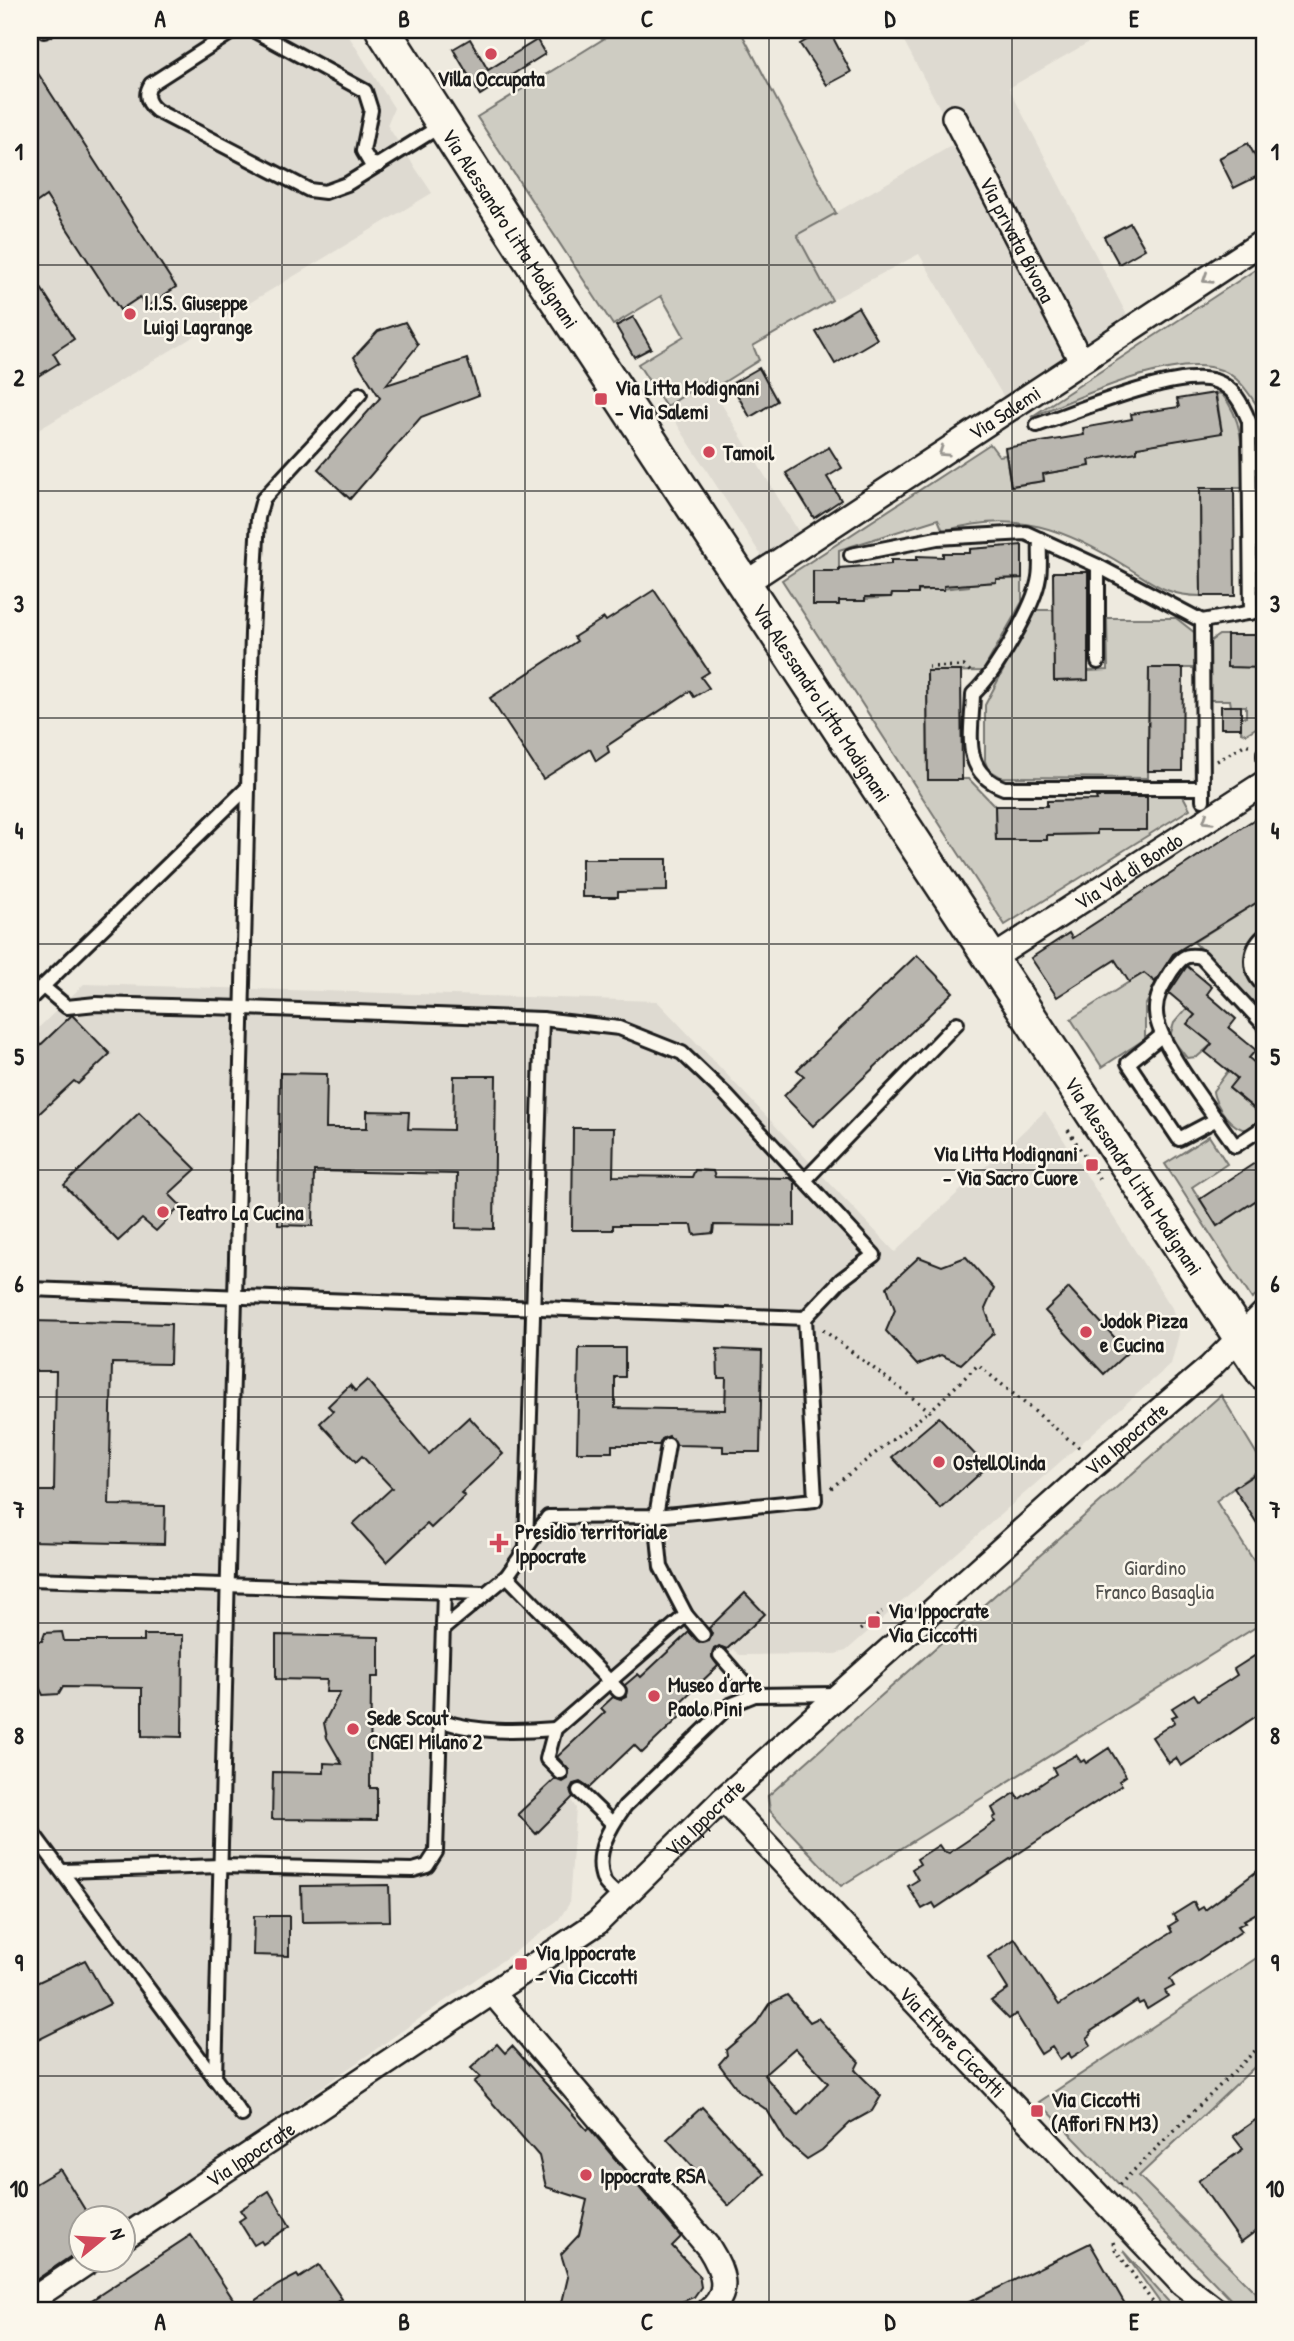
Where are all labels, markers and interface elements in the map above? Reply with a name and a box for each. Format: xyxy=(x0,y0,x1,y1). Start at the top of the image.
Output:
text: A xyxy=(154,3,166,34)
text: B xyxy=(398,3,410,34)
text: C xyxy=(641,3,653,34)
text: D xyxy=(885,3,897,34)
text: E xyxy=(1129,3,1140,34)
marker: Villa Occupata xyxy=(483,46,499,62)
place label: Villa Occupata xyxy=(437,64,546,94)
street label: Via Alessandro Litta Modignani xyxy=(435,123,586,334)
text: 1 xyxy=(15,136,23,167)
text: 1 xyxy=(1271,136,1279,167)
street label: Via privata Bivona xyxy=(973,171,1063,307)
one-way arrow xyxy=(1202,270,1215,283)
place label: I.I.S. Giuseppe Luigi Lagrange xyxy=(144,288,253,342)
marker: I.I.S. Giuseppe Luigi Lagrange xyxy=(122,306,138,322)
text: 2 xyxy=(14,362,25,393)
text: 2 xyxy=(1270,362,1281,393)
place label: Via Litta Modignani - Via Salemi xyxy=(615,373,760,426)
street label: Via Salemi xyxy=(963,378,1046,446)
marker: Via Litta Modignani - Via Salemi xyxy=(593,391,609,407)
place label: Tamoil xyxy=(722,438,775,467)
marker: Tamoil xyxy=(701,444,717,460)
one-way arrow xyxy=(938,444,951,457)
text: 3 xyxy=(14,588,24,619)
text: 3 xyxy=(1270,588,1280,619)
street label: Via Alessandro Litta Modignani xyxy=(746,597,898,807)
one-way arrow xyxy=(1202,812,1215,825)
text: 4 xyxy=(15,815,24,846)
text: 4 xyxy=(1271,815,1280,846)
street label: Via Val di Bondo xyxy=(1069,825,1188,916)
text: 5 xyxy=(14,1041,24,1072)
text: 5 xyxy=(1270,1041,1280,1072)
street label: Via Alessandro Litta Modignani xyxy=(1058,1071,1210,1281)
place label: Via Litta Modignani - Via Sacro Cuore xyxy=(933,1139,1079,1192)
marker: Via Litta Modignani - Via Sacro Cuore xyxy=(1084,1157,1100,1173)
place label: Teatro La Cucina xyxy=(176,1198,304,1227)
marker: Teatro La Cucina xyxy=(155,1204,171,1220)
text: 6 xyxy=(14,1268,24,1299)
text: 6 xyxy=(1270,1268,1280,1299)
place label: Jodok Pizza e Cucina xyxy=(1100,1306,1188,1359)
marker: Jodok Pizza e Cucina xyxy=(1078,1324,1094,1340)
street label: Via Ippocrate xyxy=(1078,1395,1174,1482)
place label: OstellOlinda xyxy=(953,1448,1046,1477)
marker: OstellOlinda xyxy=(931,1454,947,1470)
text: 7 xyxy=(12,1494,25,1525)
text: 7 xyxy=(1268,1494,1281,1525)
place label: Presidio territoriale Ippocrate xyxy=(515,1517,668,1571)
marker: Presidio territoriale Ippocrate xyxy=(489,1533,509,1553)
park label: Giardino Franco Basaglia xyxy=(1095,1553,1214,1606)
place label: Via Ippocrate Via Ciccotti xyxy=(888,1596,990,1649)
marker: Via Ippocrate Via Ciccotti xyxy=(866,1614,882,1630)
place label: Museo d'arte Paolo Pini xyxy=(668,1670,763,1723)
marker: Museo d'arte Paolo Pini xyxy=(646,1688,662,1704)
place label: Sede Scout CNGEI Milano 2 xyxy=(367,1703,483,1756)
text: 8 xyxy=(14,1720,24,1751)
text: 8 xyxy=(1270,1720,1280,1751)
marker: Sede Scout CNGEI Milano 2 xyxy=(345,1721,361,1737)
street label: Via Ippocrate xyxy=(658,1772,751,1863)
place label: Via Ippocrate - Via Ciccotti xyxy=(535,1938,638,1991)
text: 9 xyxy=(15,1947,24,1978)
text: 9 xyxy=(1271,1947,1280,1978)
marker: Via Ippocrate - Via Ciccotti xyxy=(513,1956,529,1972)
street label: Via Ettore Ciccotti xyxy=(893,1980,1012,2104)
place label: Via Ciccotti (Affori FN M3) xyxy=(1051,2085,1159,2138)
marker: Via Ciccotti (Affori FN M3) xyxy=(1029,2103,1045,2119)
street label: Via Ippocrate xyxy=(200,2114,300,2194)
place label: Ippocrate RSA xyxy=(600,2161,706,2191)
marker: Ippocrate RSA xyxy=(578,2167,594,2183)
text: 10 xyxy=(10,2173,28,2204)
text: 10 xyxy=(1266,2173,1284,2204)
north arrow xyxy=(66,2204,136,2274)
text: N xyxy=(104,2225,132,2243)
text: A xyxy=(154,2306,166,2337)
text: B xyxy=(398,2306,410,2337)
text: C xyxy=(641,2306,653,2337)
text: D xyxy=(885,2306,897,2337)
text: E xyxy=(1129,2306,1140,2337)

